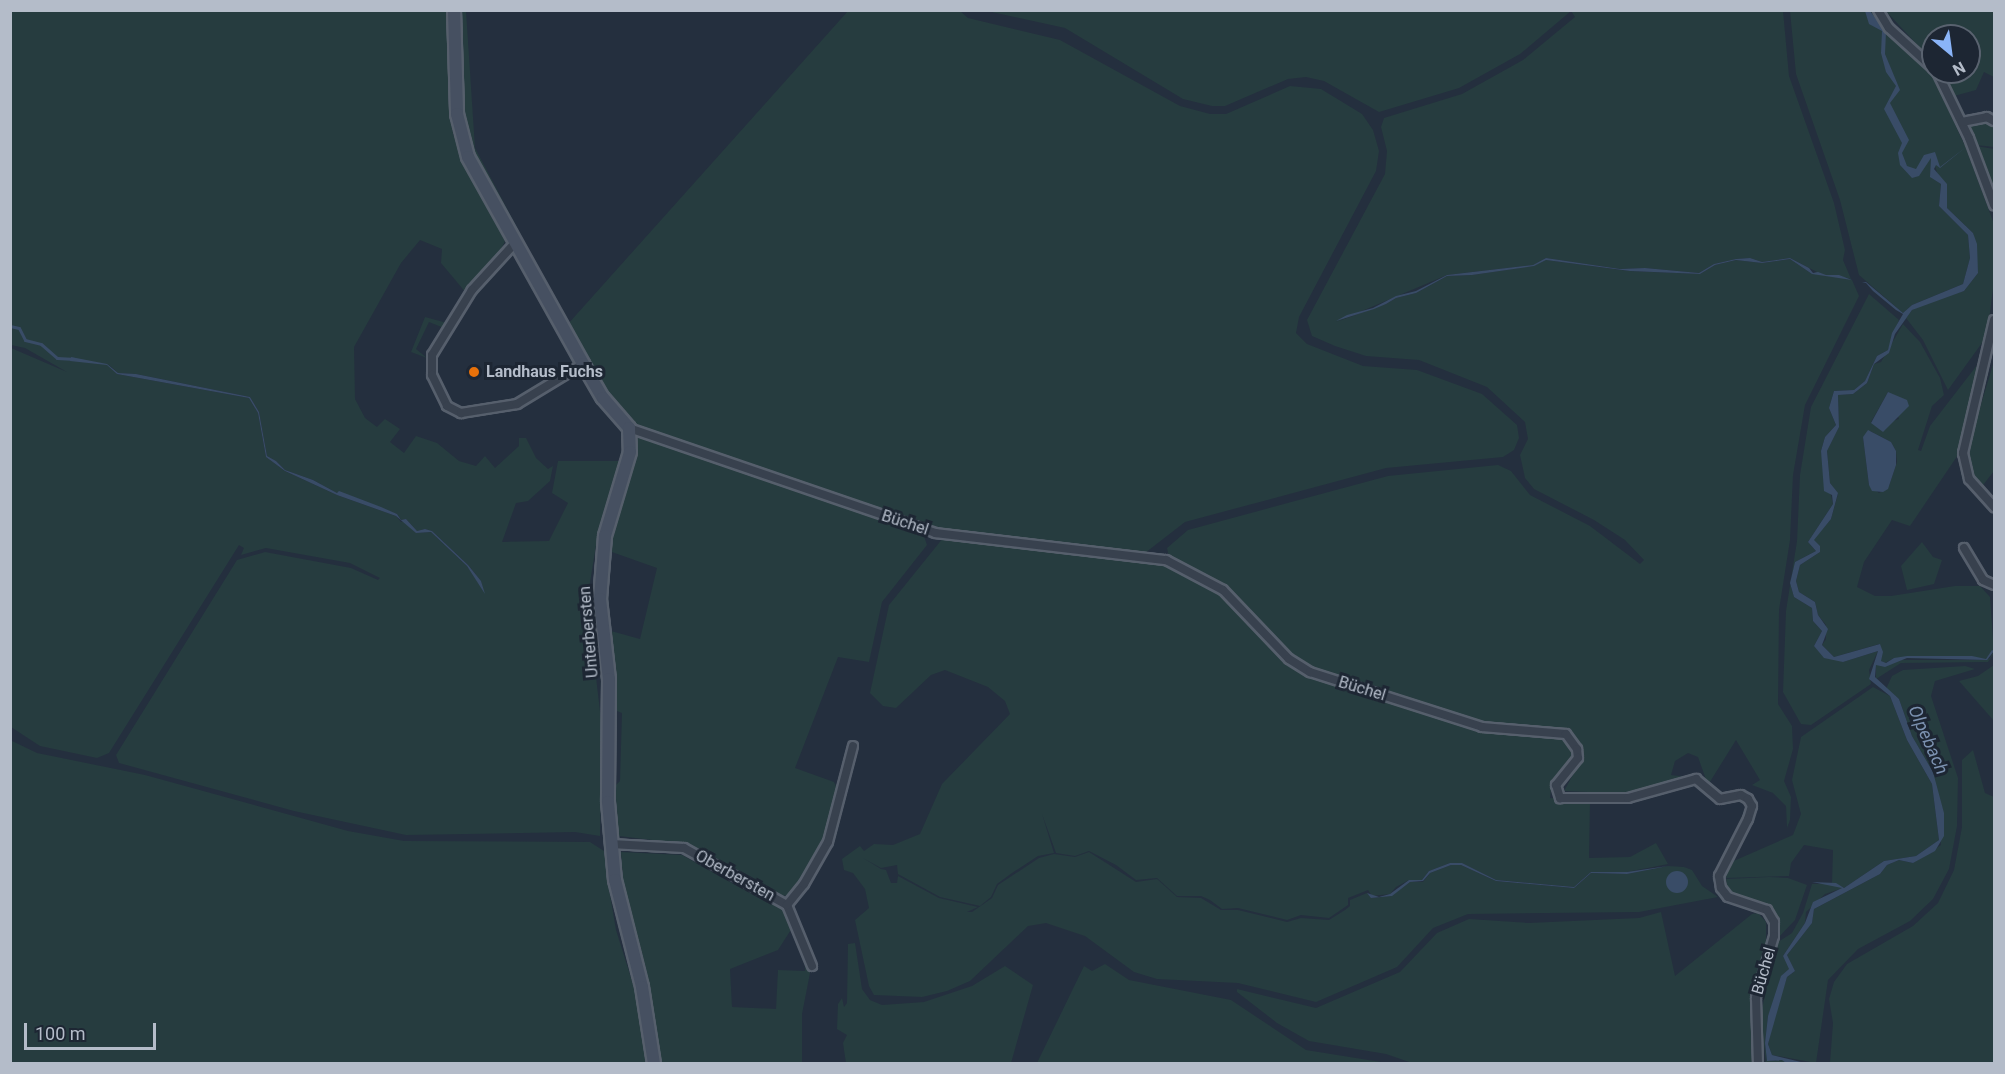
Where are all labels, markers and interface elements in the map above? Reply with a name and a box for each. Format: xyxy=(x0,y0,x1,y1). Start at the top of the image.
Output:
north arrow xyxy=(1921,24,1981,84)
text: N xyxy=(1949,57,1969,79)
place label: Landhaus Fuchs xyxy=(486,362,603,382)
marker: Landhaus Fuchs xyxy=(467,365,481,379)
street label: Büchel xyxy=(879,506,931,540)
street label: Unterbersten xyxy=(575,585,603,679)
street label: Büchel xyxy=(1336,673,1388,705)
water label: Olpebach xyxy=(1903,702,1953,778)
street label: Oberbersten xyxy=(692,846,778,906)
street label: Büchel xyxy=(1748,945,1780,997)
scale bar xyxy=(27,1011,159,1049)
text: 100 m xyxy=(35,1023,86,1044)

